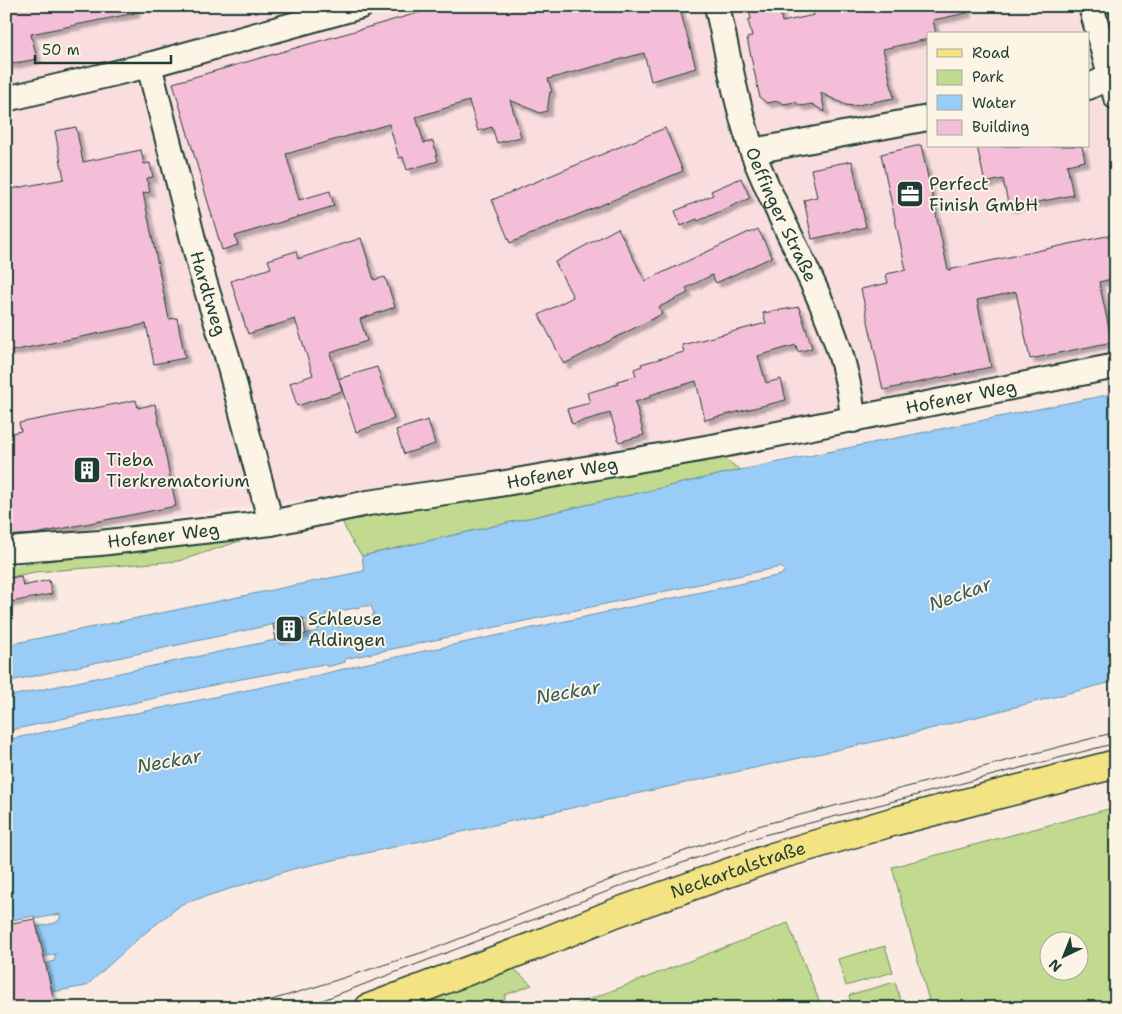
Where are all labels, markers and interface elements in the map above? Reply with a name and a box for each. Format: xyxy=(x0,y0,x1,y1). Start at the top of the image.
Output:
scale bar xyxy=(35,32,171,64)
legend xyxy=(927,32,1090,148)
text: 50 m xyxy=(42,40,80,60)
text: Road xyxy=(972,43,1010,63)
text: Park xyxy=(972,67,1004,87)
text: Water xyxy=(972,93,1016,113)
text: Building xyxy=(972,117,1029,137)
street label: Oeffinger Straße xyxy=(740,144,823,286)
place label: Perfect Finish GmbH xyxy=(929,172,1038,217)
office icon: Perfect Finish GmbH xyxy=(895,179,925,209)
street label: Hardtweg xyxy=(184,249,232,339)
street label: Hofener Weg xyxy=(903,374,1019,420)
place label: Tieba Tierkrematorium xyxy=(106,448,250,493)
street label: Hofener Weg xyxy=(505,452,620,495)
building icon: Tieba Tierkrematorium xyxy=(72,455,102,485)
street label: Hofener Weg xyxy=(106,517,221,554)
water label: Neckar xyxy=(925,571,996,617)
place label: Schleuse Aldingen xyxy=(308,607,385,652)
building icon: Schleuse Aldingen xyxy=(274,614,304,644)
water label: Neckar xyxy=(534,674,603,710)
water label: Neckar xyxy=(135,743,204,779)
street label: Neckartalstraße xyxy=(667,836,808,904)
north arrow xyxy=(1040,932,1090,982)
text: N xyxy=(1045,955,1065,976)

